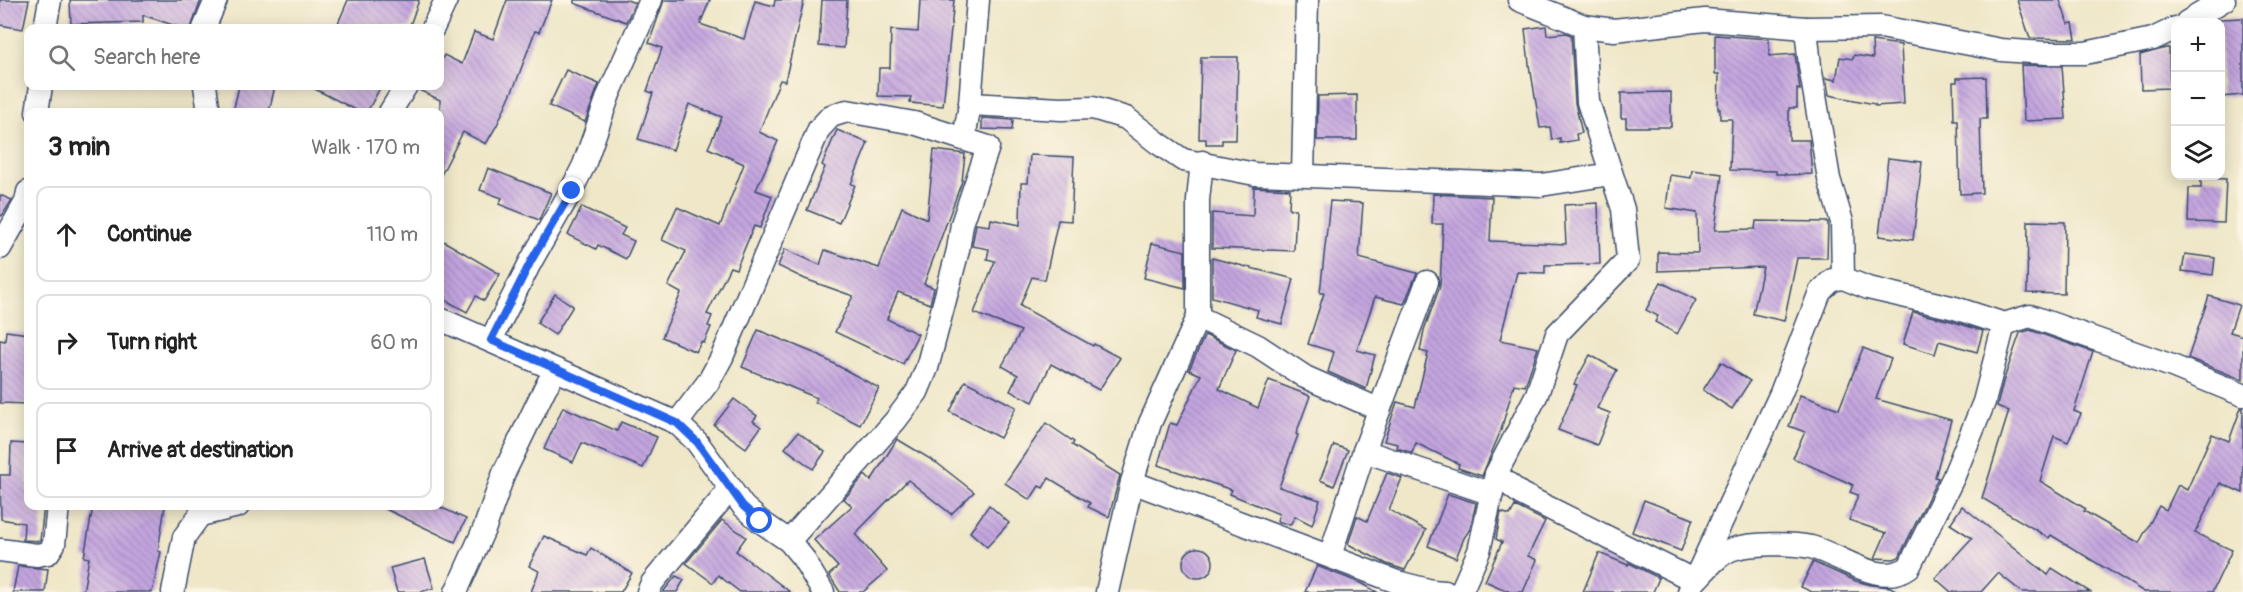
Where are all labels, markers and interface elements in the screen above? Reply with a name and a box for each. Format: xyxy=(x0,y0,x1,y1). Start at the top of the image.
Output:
map controls xyxy=(2171,18,2225,180)
button: + xyxy=(2171,18,2225,72)
search box xyxy=(24,24,444,90)
icon: search xyxy=(45,41,78,74)
text: Search here xyxy=(93,43,200,71)
button: − xyxy=(2171,72,2225,126)
button: layers xyxy=(2171,126,2225,180)
text: 3 min xyxy=(48,131,110,163)
text: Walk · 170 m xyxy=(311,135,420,160)
route end xyxy=(558,177,584,203)
icon: ahead xyxy=(50,218,83,251)
text: Continue xyxy=(107,220,191,248)
text: 110 m xyxy=(367,222,418,247)
icon: right xyxy=(50,326,83,359)
text: Turn right xyxy=(107,328,197,356)
text: 60 m xyxy=(371,330,418,355)
icon: arrive xyxy=(50,434,83,467)
text: Arrive at destination xyxy=(107,436,293,464)
route start xyxy=(746,507,772,533)

